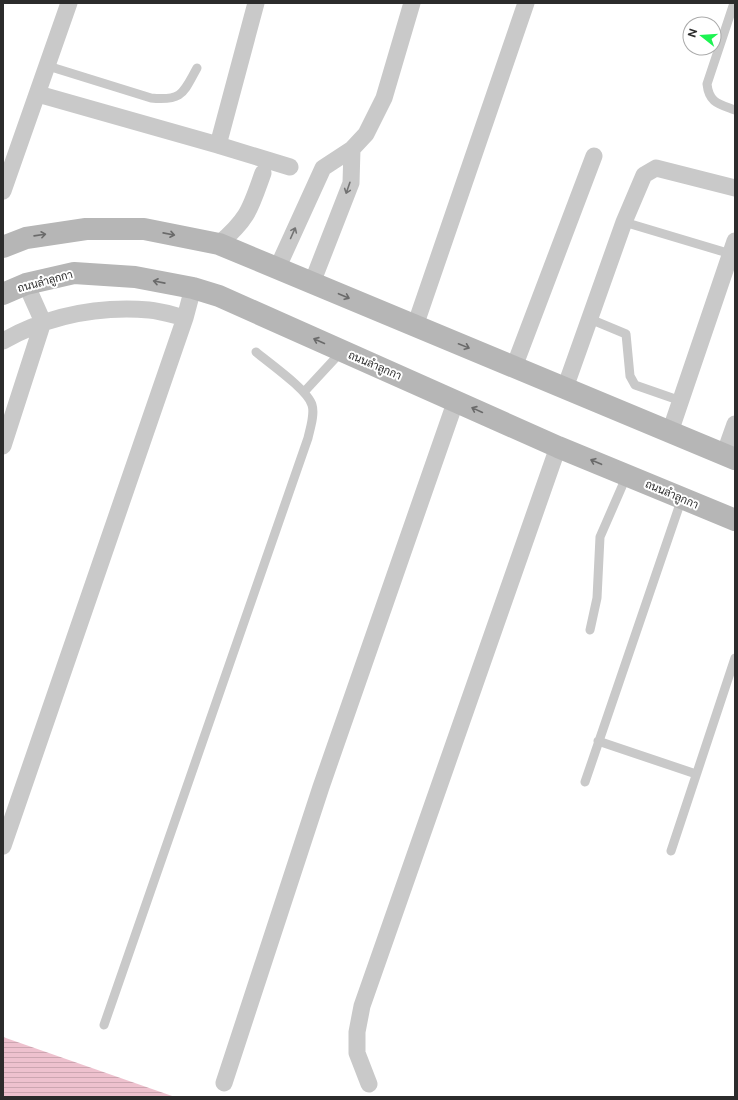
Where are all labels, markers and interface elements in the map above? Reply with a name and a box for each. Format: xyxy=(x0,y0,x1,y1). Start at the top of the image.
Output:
north arrow xyxy=(682,16,722,56)
text: N xyxy=(685,27,699,39)
one-way arrow xyxy=(344,181,352,193)
one-way arrow xyxy=(290,227,298,239)
one-way arrow xyxy=(33,231,46,239)
one-way arrow xyxy=(162,231,175,239)
street label: ถนนลำลูกกา xyxy=(16,267,74,296)
one-way arrow xyxy=(152,277,165,285)
one-way arrow xyxy=(337,293,349,301)
one-way arrow xyxy=(314,337,326,344)
one-way arrow xyxy=(457,343,469,351)
street label: ถนนลำลูกกา xyxy=(346,348,404,383)
one-way arrow xyxy=(471,405,483,413)
one-way arrow xyxy=(590,458,602,466)
street label: ถนนลำลูกกา xyxy=(643,477,701,512)

